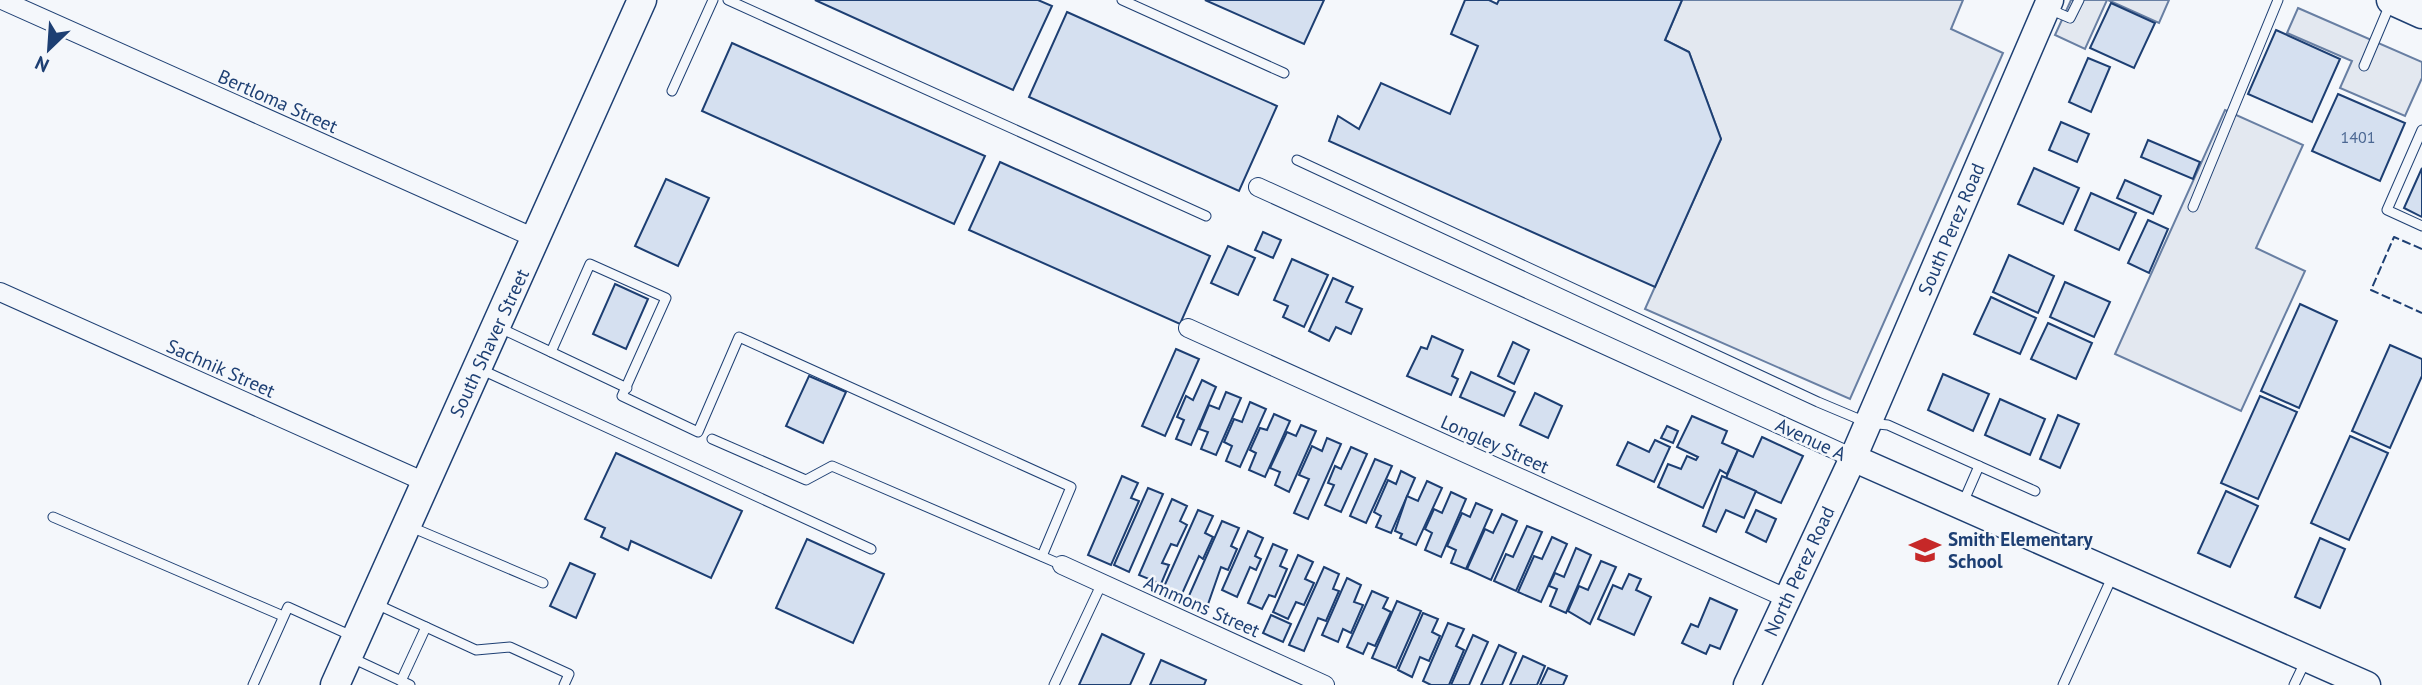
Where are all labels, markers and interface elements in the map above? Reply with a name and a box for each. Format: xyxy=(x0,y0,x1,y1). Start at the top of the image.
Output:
north arrow xyxy=(14,14,84,84)
text: N xyxy=(31,51,53,78)
street label: Bertloma Street xyxy=(214,64,342,138)
house number: 1401 xyxy=(2341,127,2375,147)
street label: South Perez Road xyxy=(1912,159,1990,299)
street label: South Shaver Street xyxy=(444,264,534,421)
street label: Sachnik Street xyxy=(163,333,279,403)
street label: Longley Street xyxy=(1437,409,1553,479)
street label: Avenue A xyxy=(1772,412,1850,466)
street label: North Perez Road xyxy=(1758,502,1840,640)
place label: Smith Elementary School xyxy=(1948,527,2093,573)
school or university icon: Smith Elementary School xyxy=(1908,533,1942,567)
street label: Ammons Street xyxy=(1140,570,1264,642)

